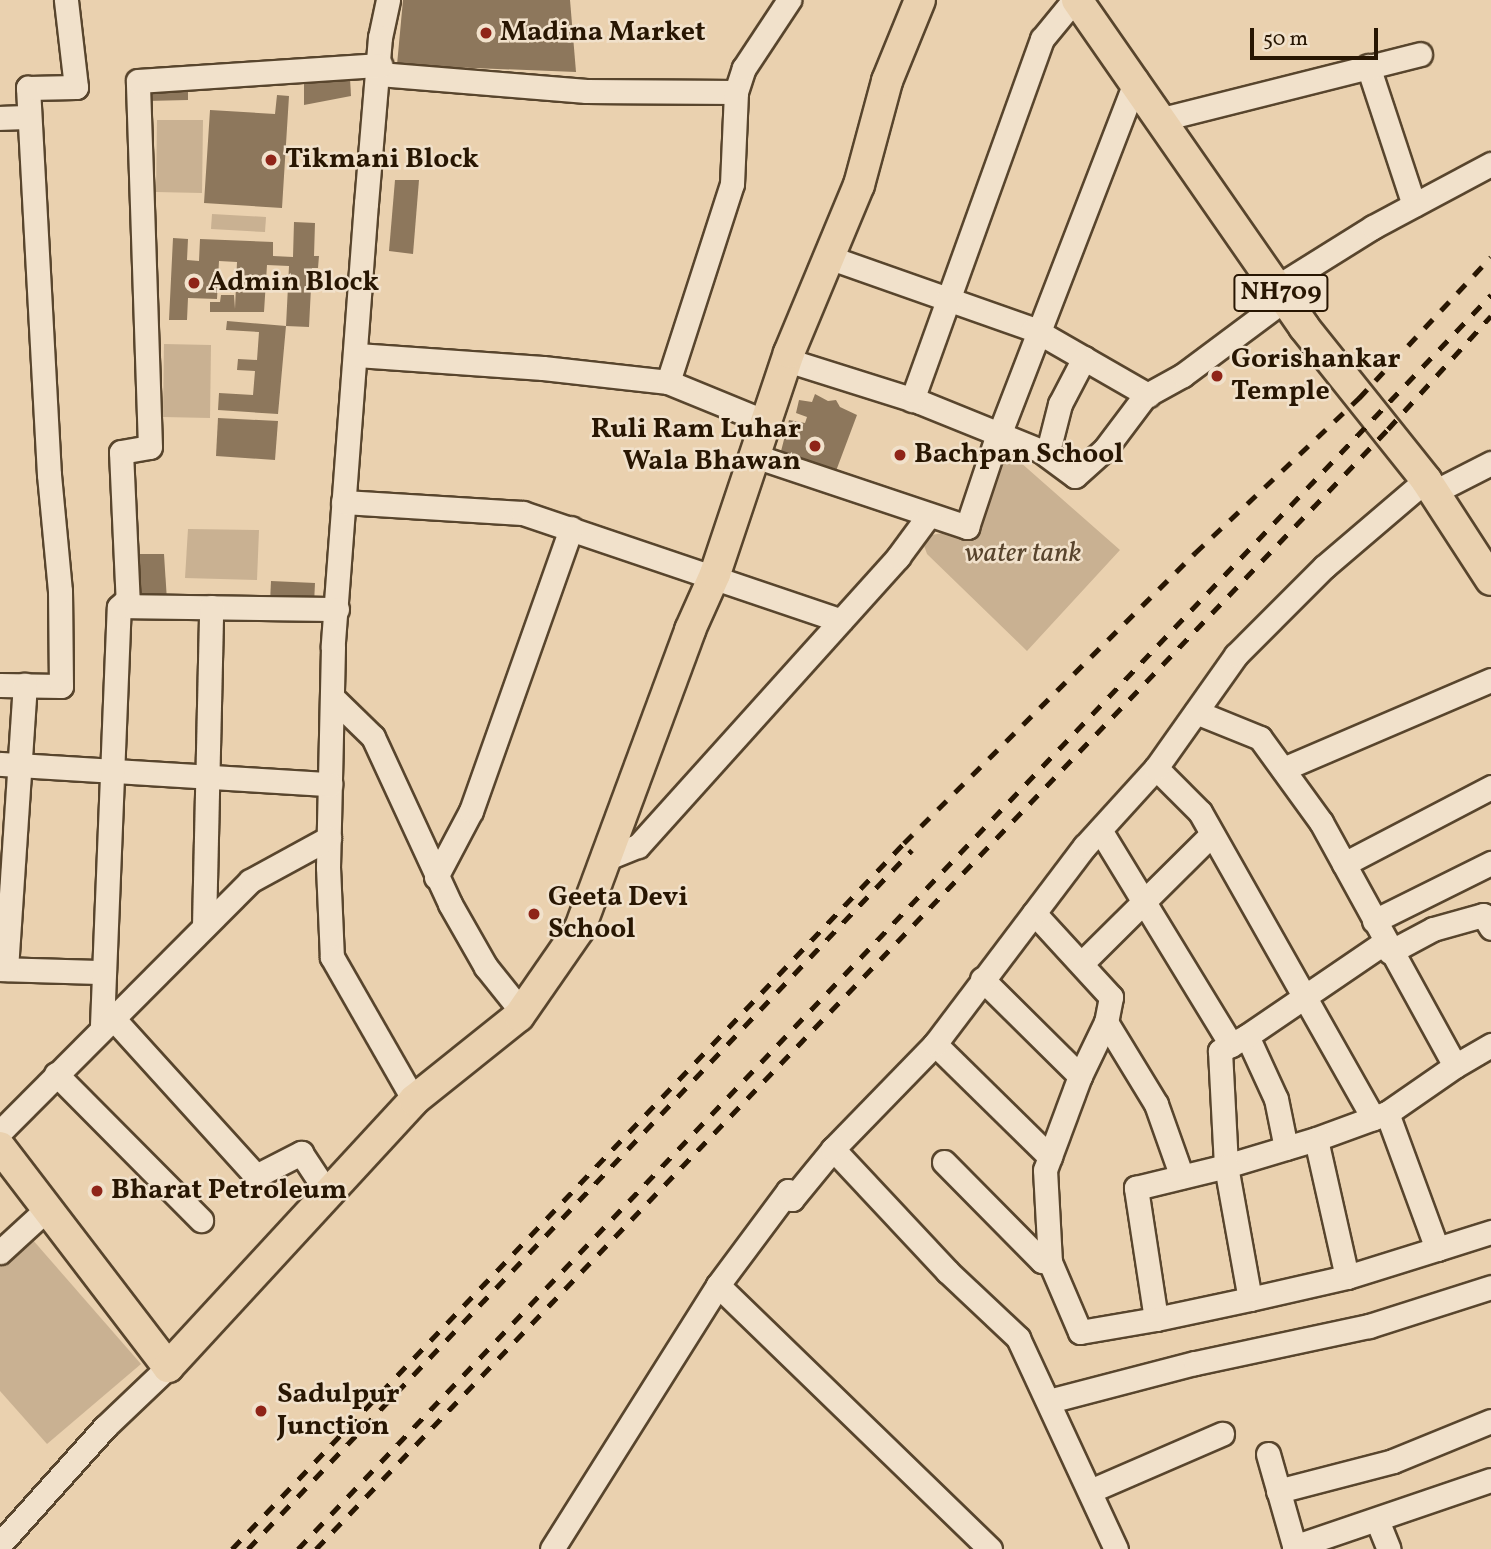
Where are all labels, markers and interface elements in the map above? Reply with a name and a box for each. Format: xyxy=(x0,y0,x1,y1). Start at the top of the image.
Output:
scale bar xyxy=(1253,14,1381,58)
place label: Madina Market xyxy=(500,16,706,50)
marker: Madina Market xyxy=(478,25,494,41)
text: 50 m xyxy=(1263,25,1308,54)
place label: Tikmani Block xyxy=(285,143,479,177)
marker: Tikmani Block xyxy=(263,152,279,168)
place label: Admin Block xyxy=(208,266,379,300)
road number: NH709 xyxy=(1232,270,1330,316)
marker: Admin Block xyxy=(186,275,202,291)
place label: Gorishankar Temple xyxy=(1231,343,1401,409)
marker: Gorishankar Temple xyxy=(1209,368,1225,384)
place label: Ruli Ram Luhar Wala Bhawan xyxy=(591,413,801,479)
marker: Ruli Ram Luhar Wala Bhawan xyxy=(807,438,823,454)
place label: Bachpan School xyxy=(914,438,1124,472)
marker: Bachpan School xyxy=(892,447,908,463)
park label: water tank xyxy=(965,537,1081,571)
place label: Geeta Devi School xyxy=(548,881,688,947)
marker: Geeta Devi School xyxy=(526,906,542,922)
place label: Bharat Petroleum xyxy=(111,1174,347,1208)
marker: Bharat Petroleum xyxy=(89,1183,105,1199)
place label: Sadulpur Junction xyxy=(277,1378,400,1444)
marker: Sadulpur Junction xyxy=(251,1401,271,1421)

